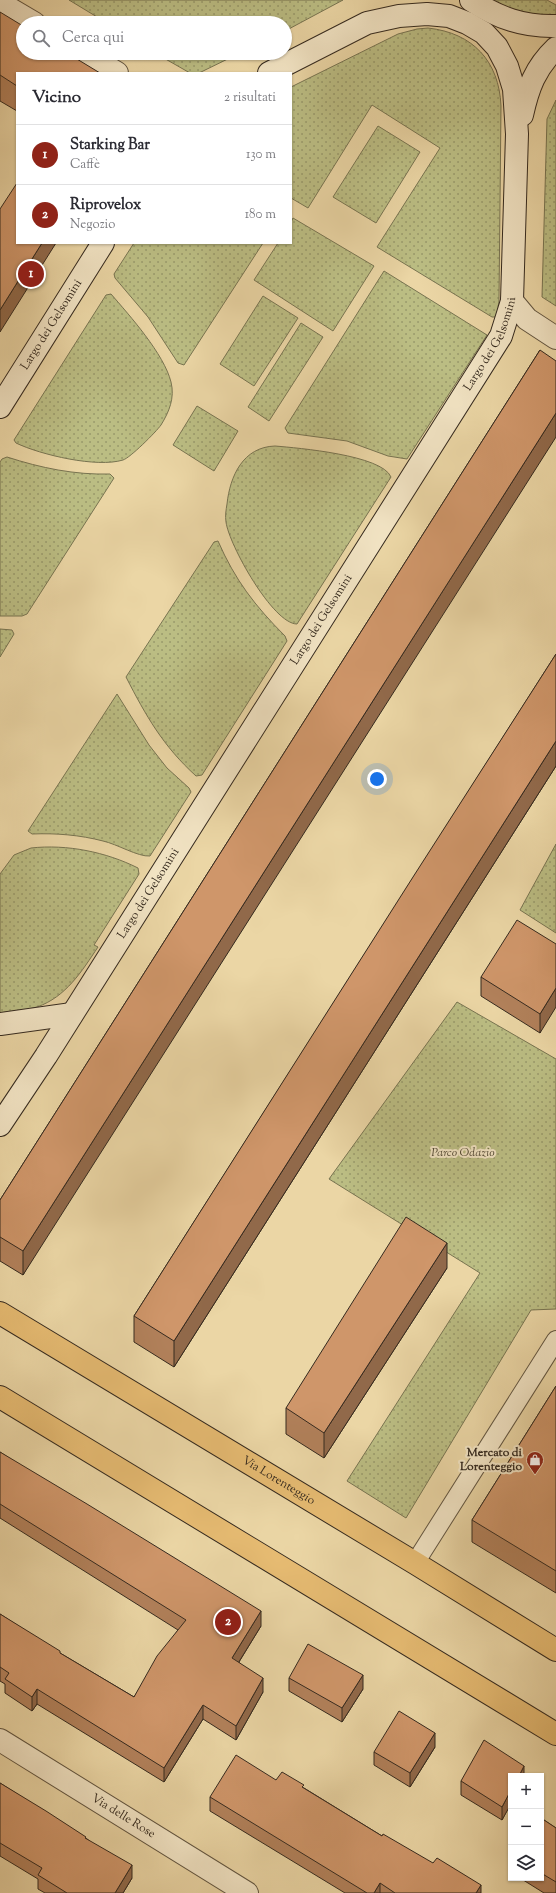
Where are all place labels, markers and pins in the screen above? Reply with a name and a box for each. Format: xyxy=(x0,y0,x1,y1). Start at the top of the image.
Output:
pin: 1 xyxy=(18,259,44,289)
place label: Mercato di Lorenteggio xyxy=(459,1444,523,1476)
shop icon: Mercato di Lorenteggio xyxy=(525,1450,545,1475)
pin: 2 xyxy=(215,1607,241,1637)

